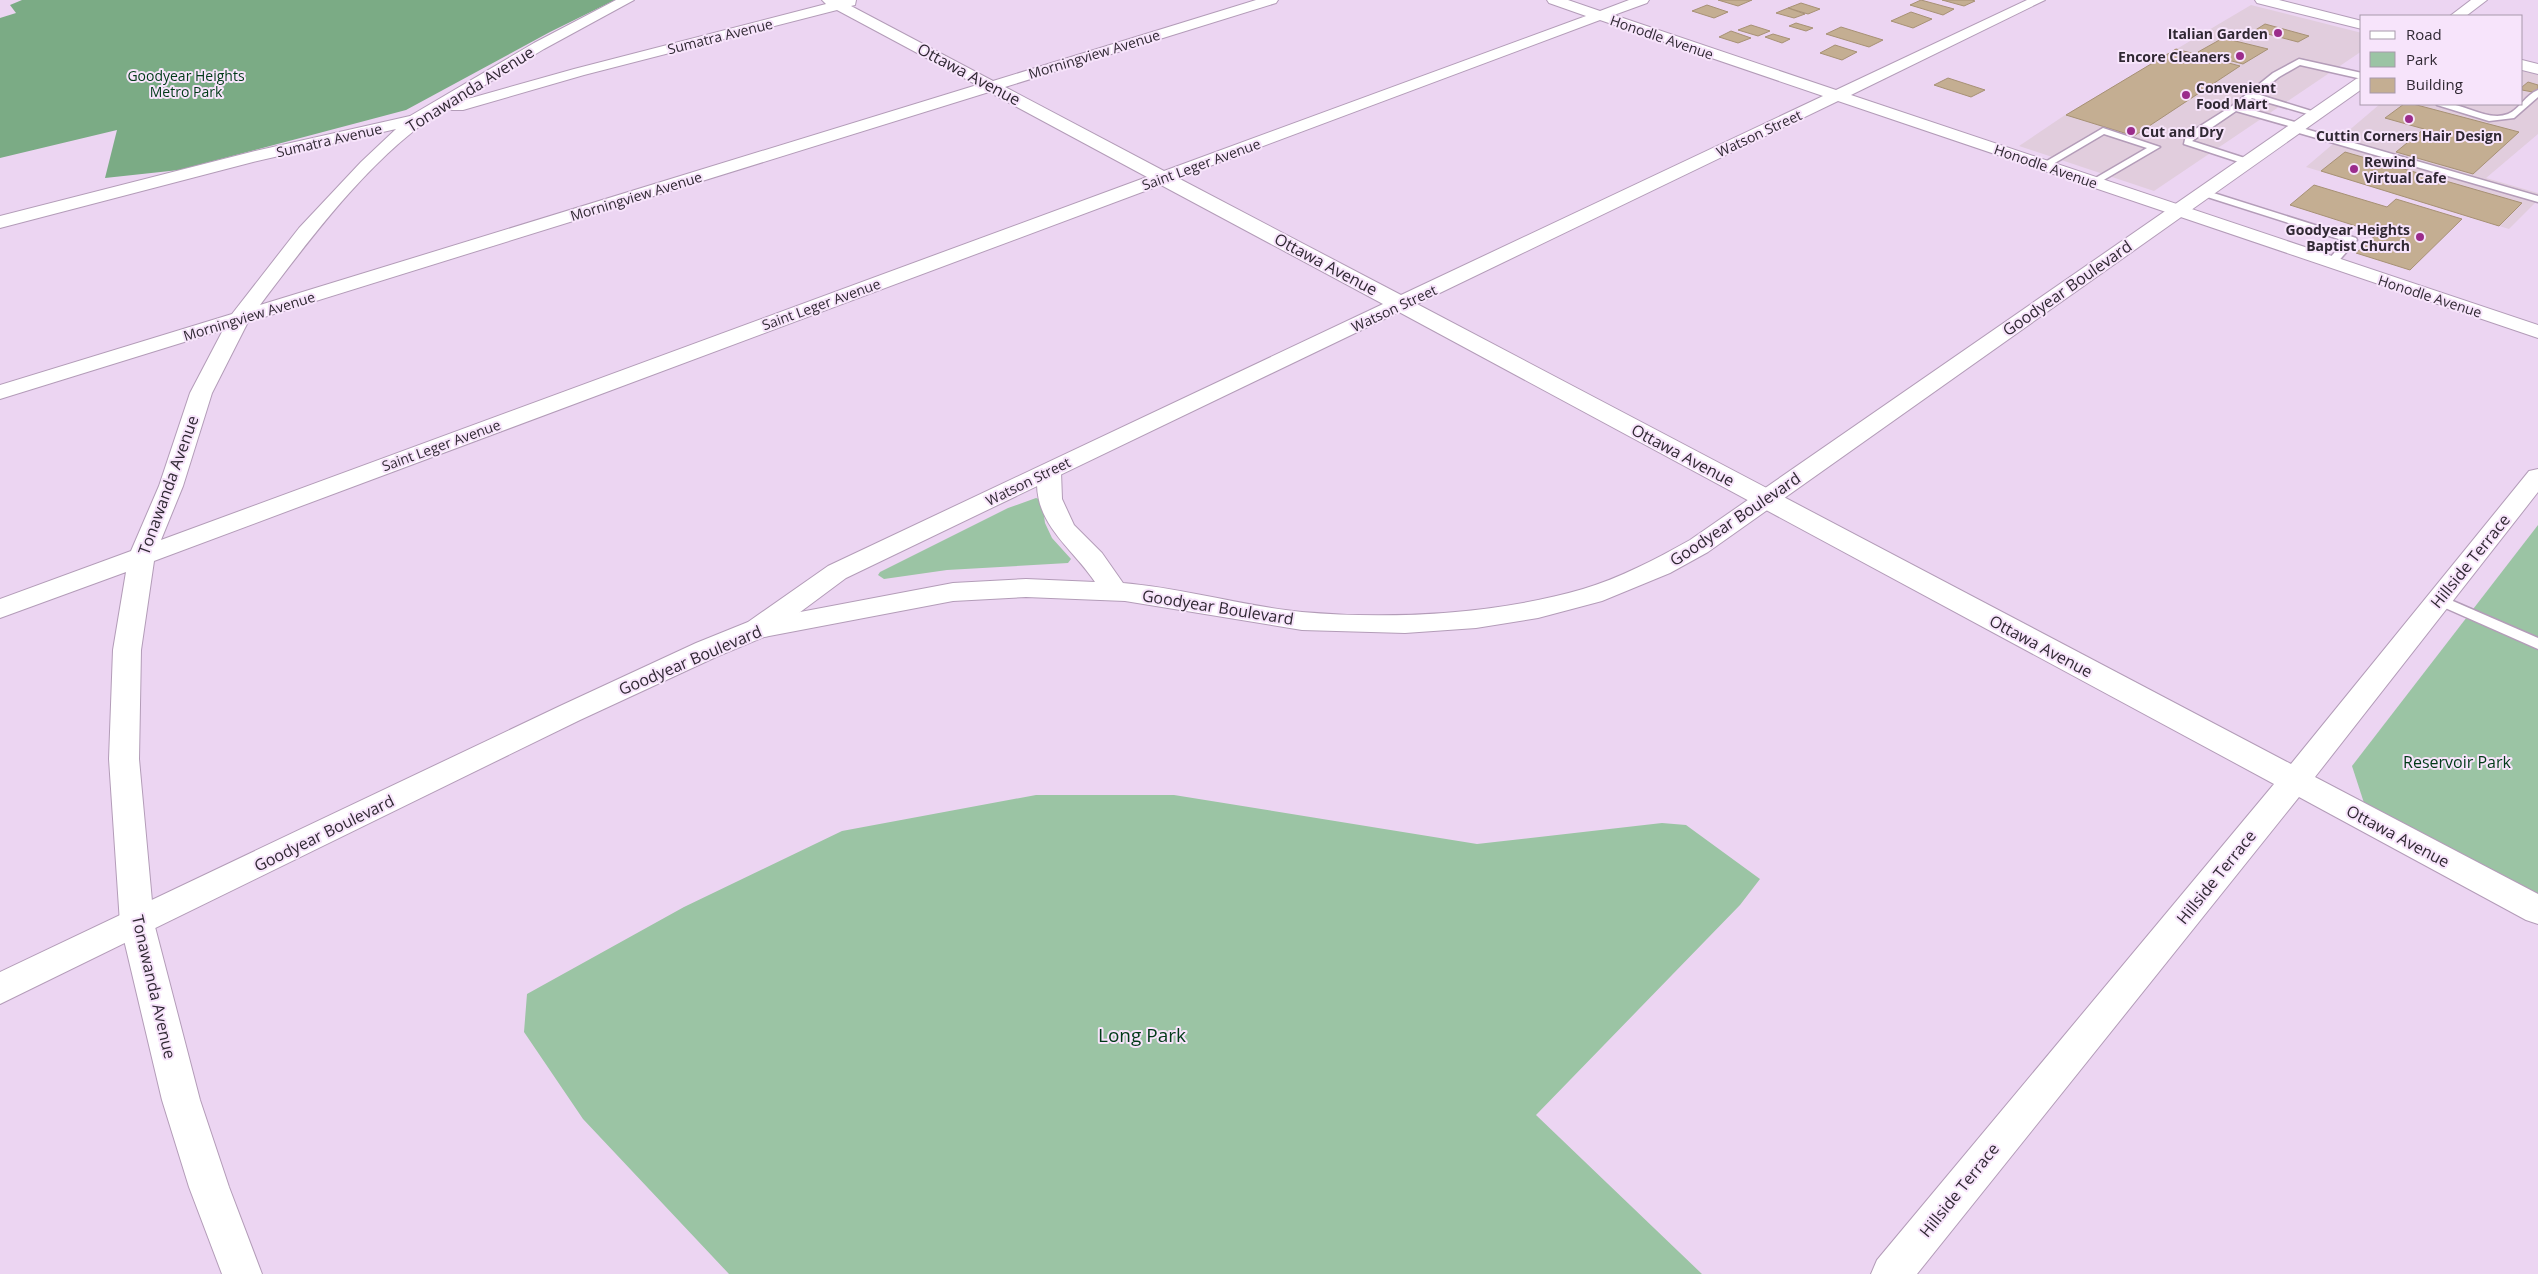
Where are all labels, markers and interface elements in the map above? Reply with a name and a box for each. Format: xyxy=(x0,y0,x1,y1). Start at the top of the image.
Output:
street label: Honodle Avenue xyxy=(1608,10,1716,64)
street label: Sumatra Avenue xyxy=(665,14,775,58)
legend xyxy=(2360,15,2523,105)
place label: Italian Garden xyxy=(2168,24,2268,43)
text: Road xyxy=(2406,24,2442,44)
street label: Morningview Avenue xyxy=(1026,25,1162,83)
marker: Italian Garden xyxy=(2272,27,2284,39)
street label: Ottawa Avenue xyxy=(914,38,1024,110)
street label: Tonawanda Avenue xyxy=(402,41,538,137)
place label: Encore Cleaners xyxy=(2118,47,2230,66)
text: Park xyxy=(2406,49,2437,69)
marker: Encore Cleaners xyxy=(2234,50,2246,62)
park label: Goodyear Heights Metro Park xyxy=(127,66,245,101)
text: Building xyxy=(2406,74,2463,94)
place label: Convenient Food Mart xyxy=(2196,78,2276,113)
marker: Convenient Food Mart xyxy=(2180,89,2192,101)
street label: Watson Street xyxy=(1713,105,1805,161)
marker: Cuttin Corners Hair Design xyxy=(2403,113,2415,125)
street label: Sumatra Avenue xyxy=(274,119,384,161)
place label: Cut and Dry xyxy=(2141,122,2224,141)
marker: Cut and Dry xyxy=(2125,125,2137,137)
place label: Cuttin Corners Hair Design xyxy=(2316,126,2502,145)
street label: Saint Leger Avenue xyxy=(1139,134,1263,194)
street label: Honodle Avenue xyxy=(1992,139,2100,193)
place label: Rewind Virtual Cafe xyxy=(2364,152,2446,187)
marker: Rewind Virtual Cafe xyxy=(2348,163,2360,175)
street label: Morningview Avenue xyxy=(568,167,704,225)
place label: Goodyear Heights Baptist Church xyxy=(2286,220,2410,255)
street label: Ottawa Avenue xyxy=(1271,228,1381,300)
marker: Goodyear Heights Baptist Church xyxy=(2414,231,2426,243)
street label: Goodyear Boulevard xyxy=(1998,235,2136,341)
street label: Honodle Avenue xyxy=(2376,270,2484,322)
street label: Saint Leger Avenue xyxy=(759,274,883,334)
street label: Watson Street xyxy=(1348,280,1440,336)
street label: Morningview Avenue xyxy=(181,287,317,345)
street label: Tonawanda Avenue xyxy=(133,412,203,558)
street label: Saint Leger Avenue xyxy=(379,415,503,475)
street label: Ottawa Avenue xyxy=(1628,419,1738,491)
street label: Watson Street xyxy=(982,452,1074,510)
street label: Goodyear Boulevard xyxy=(1665,467,1805,571)
street label: Hillside Terrace xyxy=(2425,509,2515,613)
street label: Goodyear Boulevard xyxy=(1141,584,1295,630)
street label: Ottawa Avenue xyxy=(1986,610,2096,682)
street label: Goodyear Boulevard xyxy=(615,620,765,700)
park label: Reservoir Park xyxy=(2403,751,2512,773)
street label: Goodyear Boulevard xyxy=(250,790,398,876)
street label: Ottawa Avenue xyxy=(2343,800,2453,872)
street label: Hillside Terrace xyxy=(2171,825,2261,929)
street label: Tonawanda Avenue xyxy=(127,913,181,1061)
park label: Long Park xyxy=(1098,1022,1186,1048)
street label: Hillside Terrace xyxy=(1914,1138,2004,1242)

